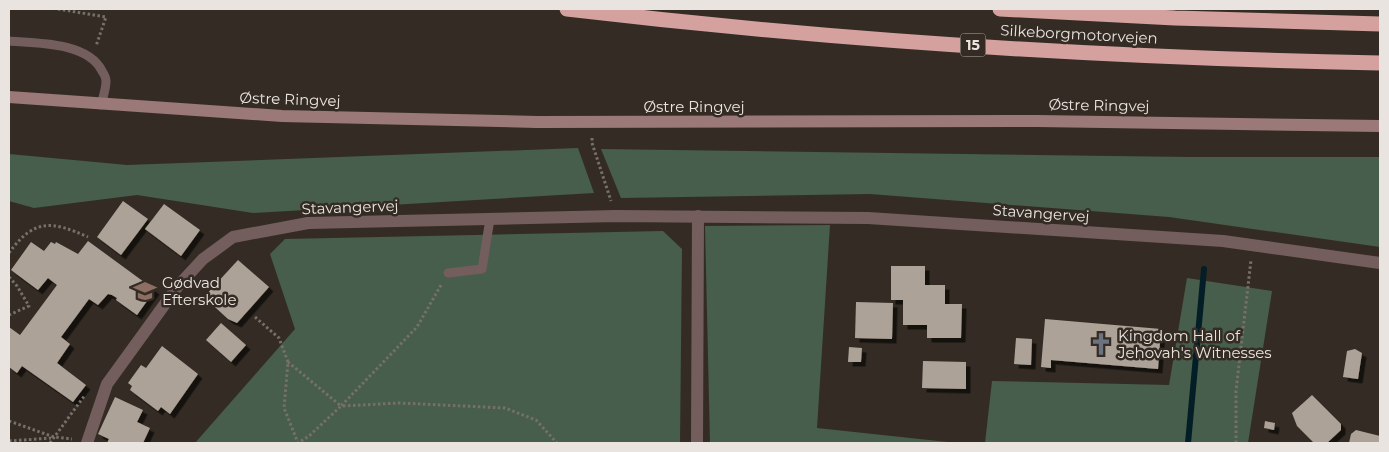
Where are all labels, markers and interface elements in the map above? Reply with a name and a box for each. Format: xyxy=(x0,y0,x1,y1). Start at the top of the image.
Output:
street label: Silkeborgmotorvejen xyxy=(1000,20,1158,48)
road number: 15 xyxy=(960,34,986,56)
street label: Østre Ringvej xyxy=(239,88,341,110)
street label: Østre Ringvej xyxy=(1048,95,1150,115)
street label: Østre Ringvej xyxy=(643,97,745,116)
street label: Stavangervej xyxy=(301,196,399,218)
street label: Stavangervej xyxy=(992,200,1090,226)
place label: Gødvad Efterskole xyxy=(162,273,236,309)
school or university icon: Gødvad Efterskole xyxy=(132,278,158,304)
place label: Kingdom Hall of Jehovah's Witnesses xyxy=(1117,326,1272,362)
church icon: Kingdom Hall of Jehovah's Witnesses xyxy=(1088,331,1114,357)

